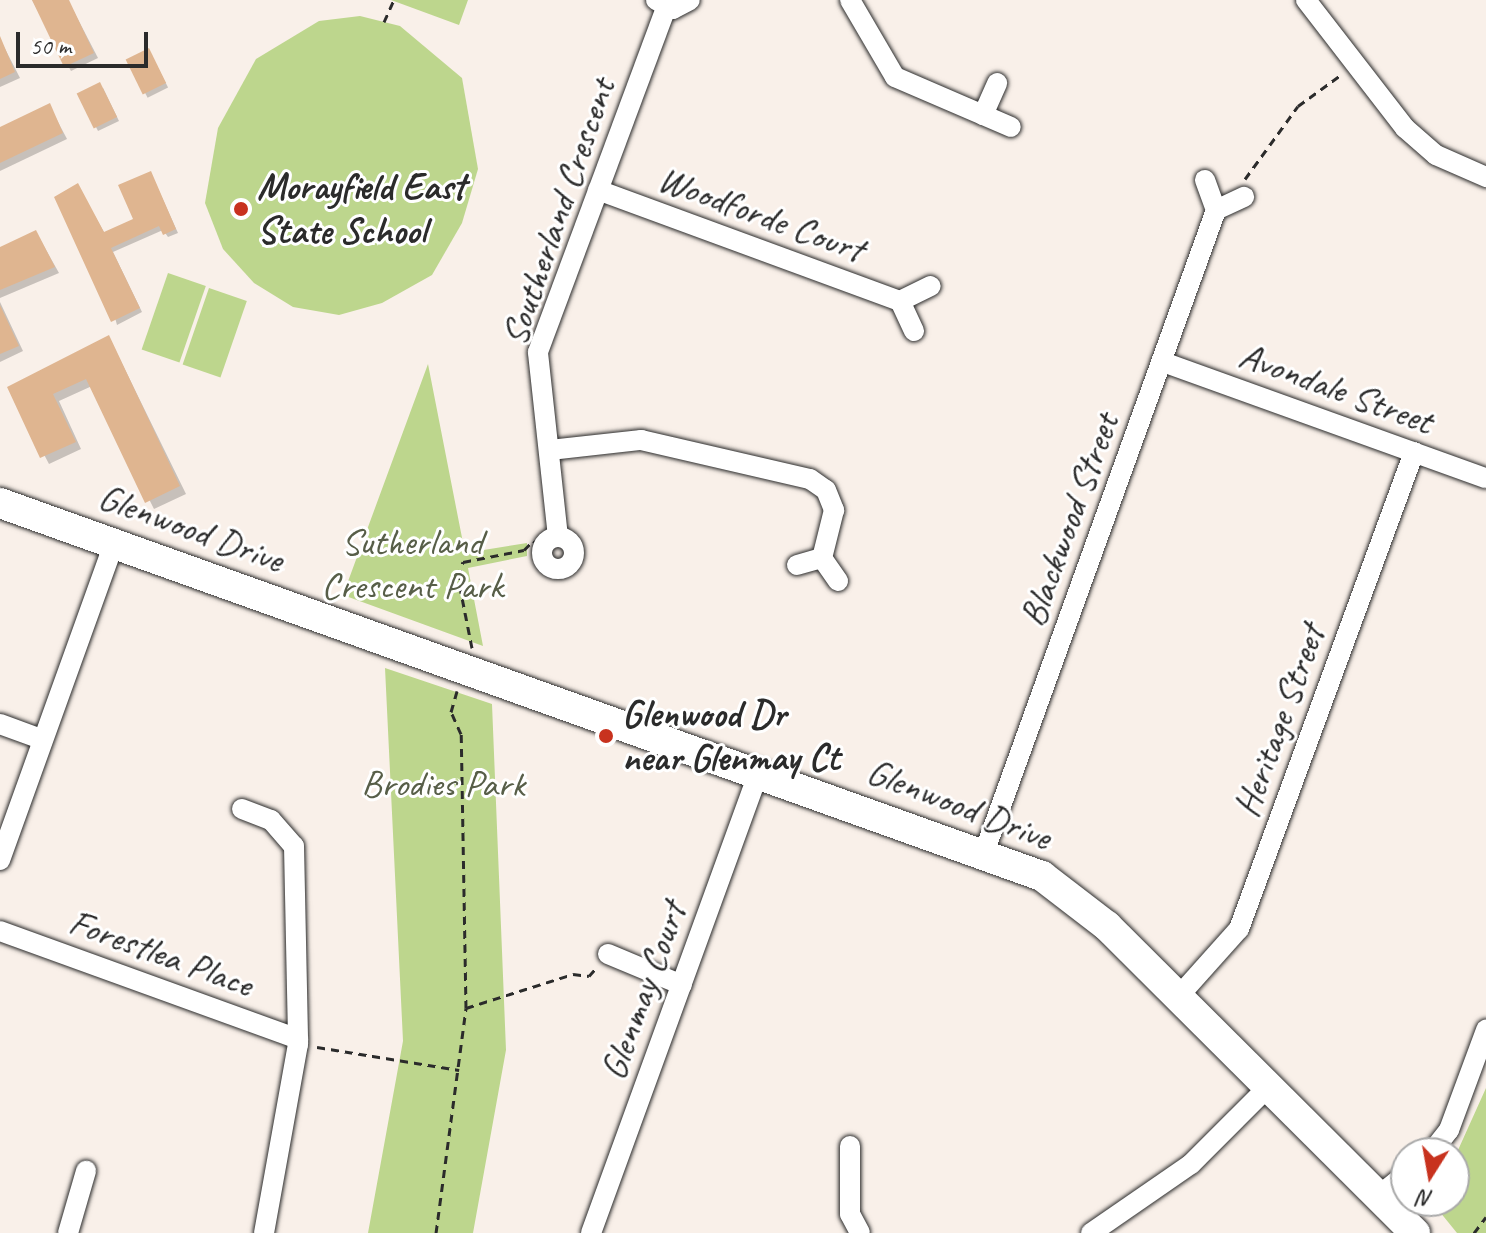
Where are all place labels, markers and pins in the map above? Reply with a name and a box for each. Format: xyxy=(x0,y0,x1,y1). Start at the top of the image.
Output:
place label: Morayfield East State School xyxy=(257,164,465,254)
marker: Morayfield East State School xyxy=(232,200,250,218)
place label: Glenwood Dr near Glenmay Ct xyxy=(622,691,837,780)
marker: Glenwood Dr near Glenmay Ct xyxy=(597,727,615,745)

